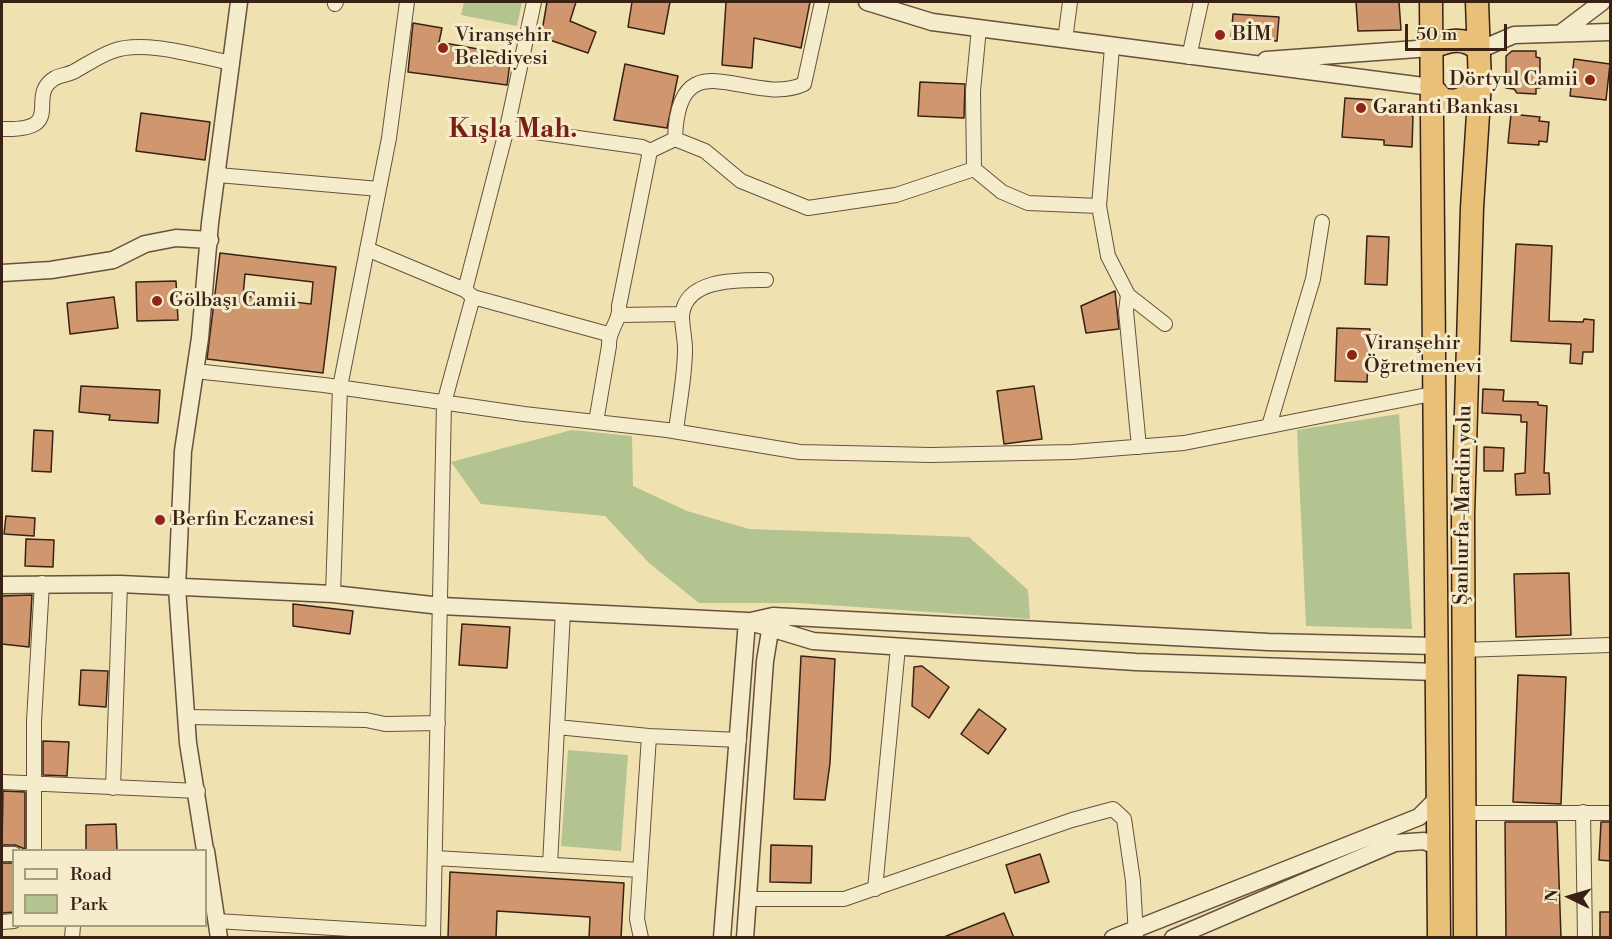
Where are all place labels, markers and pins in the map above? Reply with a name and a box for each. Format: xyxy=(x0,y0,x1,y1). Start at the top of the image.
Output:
place label: BİM xyxy=(1232,23,1271,47)
place label: Viranşehir Belediyesi xyxy=(455,24,551,71)
marker: BİM xyxy=(1213,28,1227,42)
marker: Viranşehir Belediyesi xyxy=(436,41,450,55)
place label: Dörtyul Camii xyxy=(1449,68,1578,92)
marker: Dörtyul Camii xyxy=(1583,73,1597,87)
place label: Garanti Bankası xyxy=(1373,96,1519,120)
marker: Garanti Bankası xyxy=(1354,101,1368,115)
place label: Gölbaşı Camii xyxy=(169,289,296,313)
marker: Gölbaşı Camii xyxy=(150,294,164,308)
place label: Viranşehir Öğretmenevi xyxy=(1364,332,1482,379)
marker: Viranşehir Öğretmenevi xyxy=(1345,348,1359,362)
place label: Berfin Eczanesi xyxy=(172,508,315,532)
marker: Berfin Eczanesi xyxy=(153,513,167,527)

